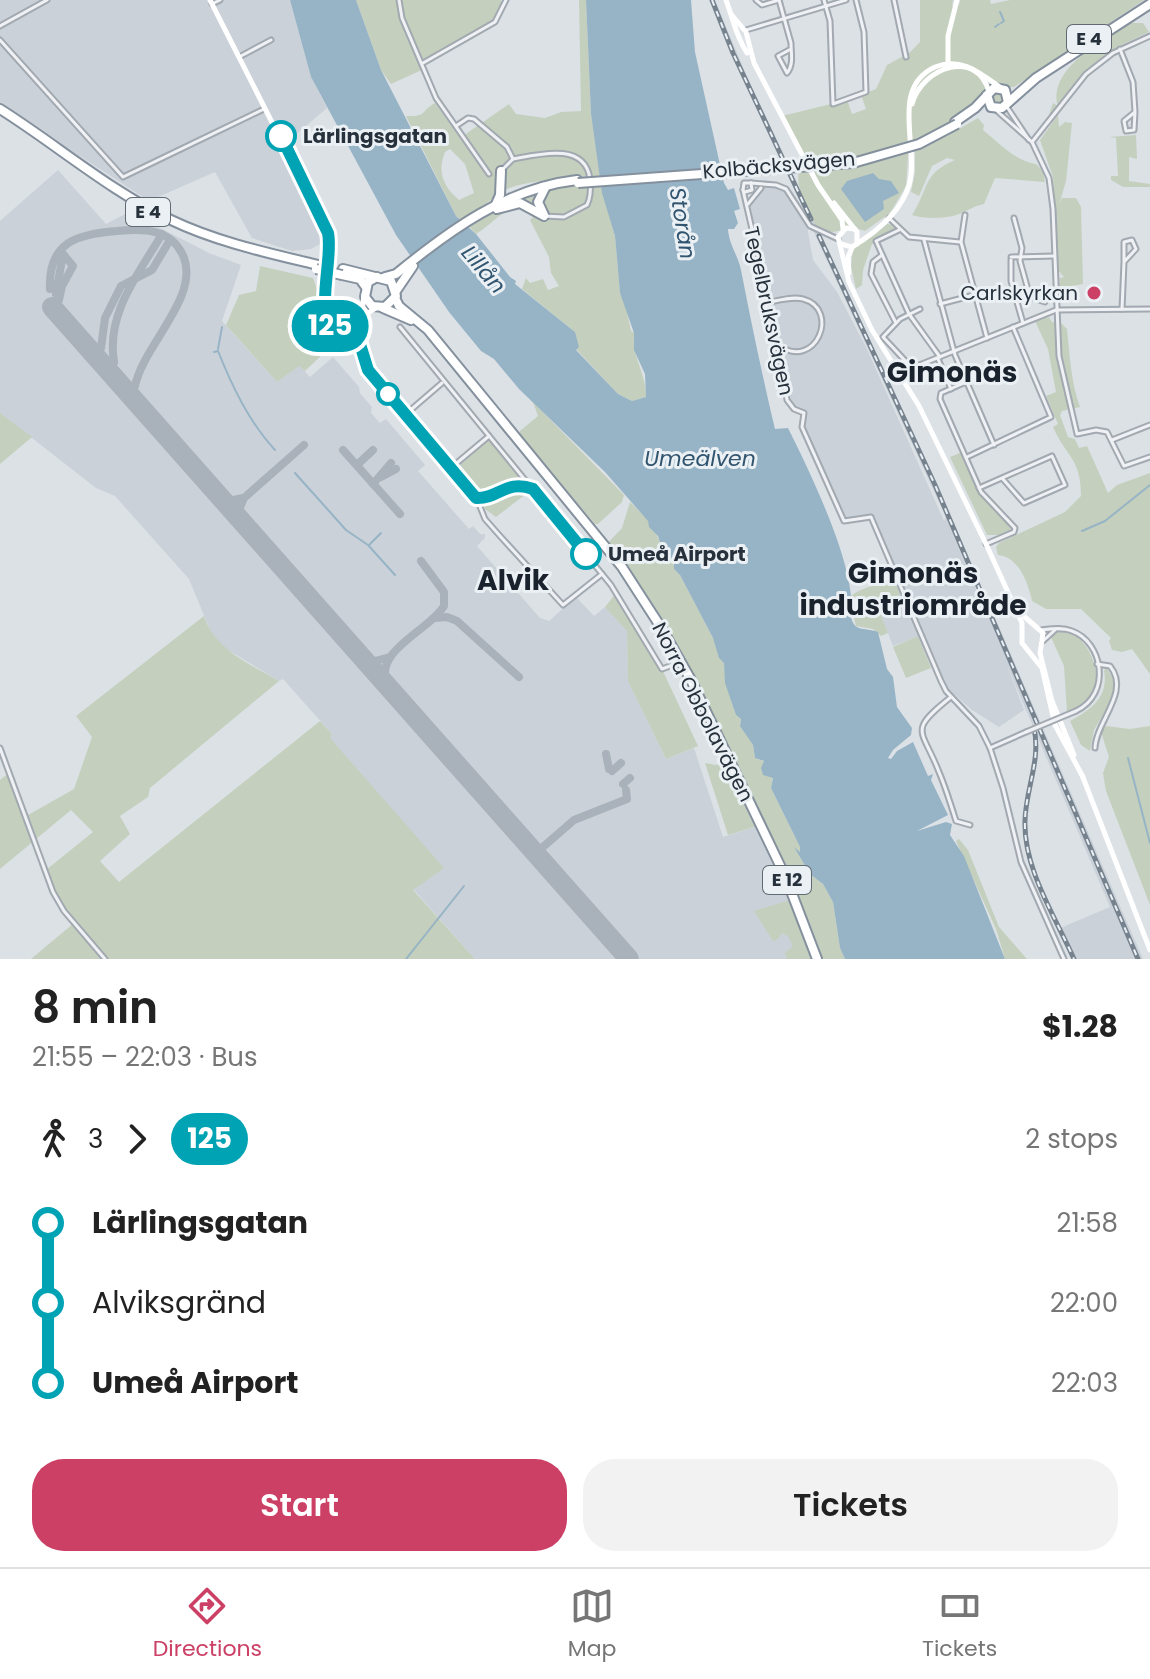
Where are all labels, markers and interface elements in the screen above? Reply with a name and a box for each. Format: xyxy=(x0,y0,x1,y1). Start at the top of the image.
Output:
road number: E 4 xyxy=(1067,25,1111,53)
marker: Lärlingsgatan xyxy=(266,121,296,151)
place label: Lärlingsgatan xyxy=(303,122,447,150)
street label: Kolbäcksvägen xyxy=(702,144,856,186)
water label: Storån xyxy=(662,185,703,261)
road number: E 4 xyxy=(126,198,170,226)
street label: Tegelbruksvägen xyxy=(737,224,801,398)
water label: Lillån xyxy=(454,238,513,300)
place label: Carlskyrkan xyxy=(961,279,1078,307)
marker: Carlskyrkan xyxy=(1085,284,1103,302)
line badge: 125 xyxy=(284,300,376,352)
text: 125 xyxy=(308,306,352,345)
district label: Gimonäs xyxy=(887,353,1017,392)
unlabelled marker xyxy=(377,383,399,405)
water label: Umeälven xyxy=(644,443,756,474)
marker: Umeå Airport xyxy=(571,539,601,569)
place label: Umeå Airport xyxy=(608,540,746,568)
district label: Gimonäs industriområde xyxy=(800,554,1027,625)
district label: Alvik xyxy=(477,561,550,600)
street label: Norra Obbolavägen xyxy=(646,617,760,807)
road number: E 12 xyxy=(763,866,811,894)
text: 8 min xyxy=(32,977,158,1038)
text: $1.28 xyxy=(1042,1005,1118,1048)
text: 21:55 – 22:03 · Bus xyxy=(32,1039,258,1075)
icon: walk xyxy=(32,1117,76,1161)
icon: forward xyxy=(115,1117,159,1161)
text: 125 xyxy=(187,1119,232,1158)
text: 3 xyxy=(88,1121,103,1157)
text: 2 stops xyxy=(1025,1121,1118,1157)
text: Lärlingsgatan xyxy=(92,1201,308,1244)
text: 21:58 xyxy=(1056,1205,1118,1241)
text: Alviksgränd xyxy=(92,1281,266,1324)
text: 22:00 xyxy=(1050,1285,1118,1321)
text: Umeå Airport xyxy=(92,1361,298,1404)
text: 22:03 xyxy=(1051,1365,1118,1401)
button: Start xyxy=(32,1459,567,1551)
button: Tickets xyxy=(583,1459,1118,1551)
tab: Directions xyxy=(153,1584,262,1665)
tab: Map xyxy=(568,1584,616,1665)
tab: Tickets xyxy=(922,1584,997,1665)

